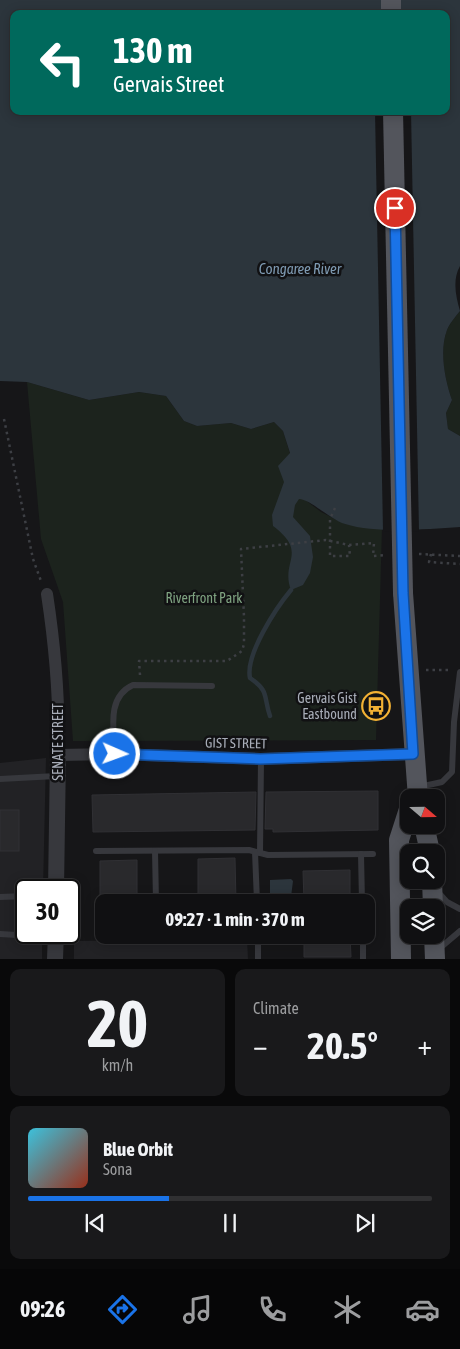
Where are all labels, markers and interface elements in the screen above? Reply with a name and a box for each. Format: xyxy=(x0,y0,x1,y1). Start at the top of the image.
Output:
icon: left xyxy=(30,30,95,95)
text: 130 m xyxy=(113,30,192,70)
text: Gervais Street xyxy=(113,71,224,97)
pin xyxy=(374,187,416,229)
icon: arrive xyxy=(381,194,409,222)
water label: Congaree River xyxy=(259,260,342,277)
park label: Riverfront Park xyxy=(166,590,242,606)
place label: Gervais Gist Eastbound xyxy=(297,690,357,722)
bus stop icon: Gervais Gist Eastbound xyxy=(361,691,391,721)
street label: SENATE STREET xyxy=(50,703,66,781)
position arrow xyxy=(88,727,140,779)
street label: GIST STREET xyxy=(205,734,267,752)
north arrow xyxy=(400,789,445,834)
map controls xyxy=(400,789,445,944)
button: search xyxy=(400,844,445,889)
speed limit sign: 30 xyxy=(15,879,80,944)
button: layers xyxy=(400,899,445,944)
text: 09:27 · 1 min · 370 m xyxy=(165,908,305,930)
text: 20 xyxy=(87,986,148,1061)
text: Climate xyxy=(253,999,299,1017)
text: 20.5° xyxy=(307,1024,378,1067)
text: − xyxy=(253,1029,268,1061)
text: + xyxy=(417,1029,432,1061)
text: km/h xyxy=(102,1056,133,1074)
text: Blue Orbit xyxy=(103,1138,173,1160)
text: Sona xyxy=(103,1160,132,1178)
icon: previous xyxy=(81,1209,109,1237)
icon: pause xyxy=(216,1209,244,1237)
icon: next xyxy=(351,1209,379,1237)
icon: directions xyxy=(105,1292,140,1327)
icon: music xyxy=(180,1292,215,1327)
icon: phone xyxy=(255,1292,290,1327)
icon: climate xyxy=(330,1292,365,1327)
icon: car xyxy=(405,1292,440,1327)
text: 09:26 xyxy=(20,1296,65,1322)

